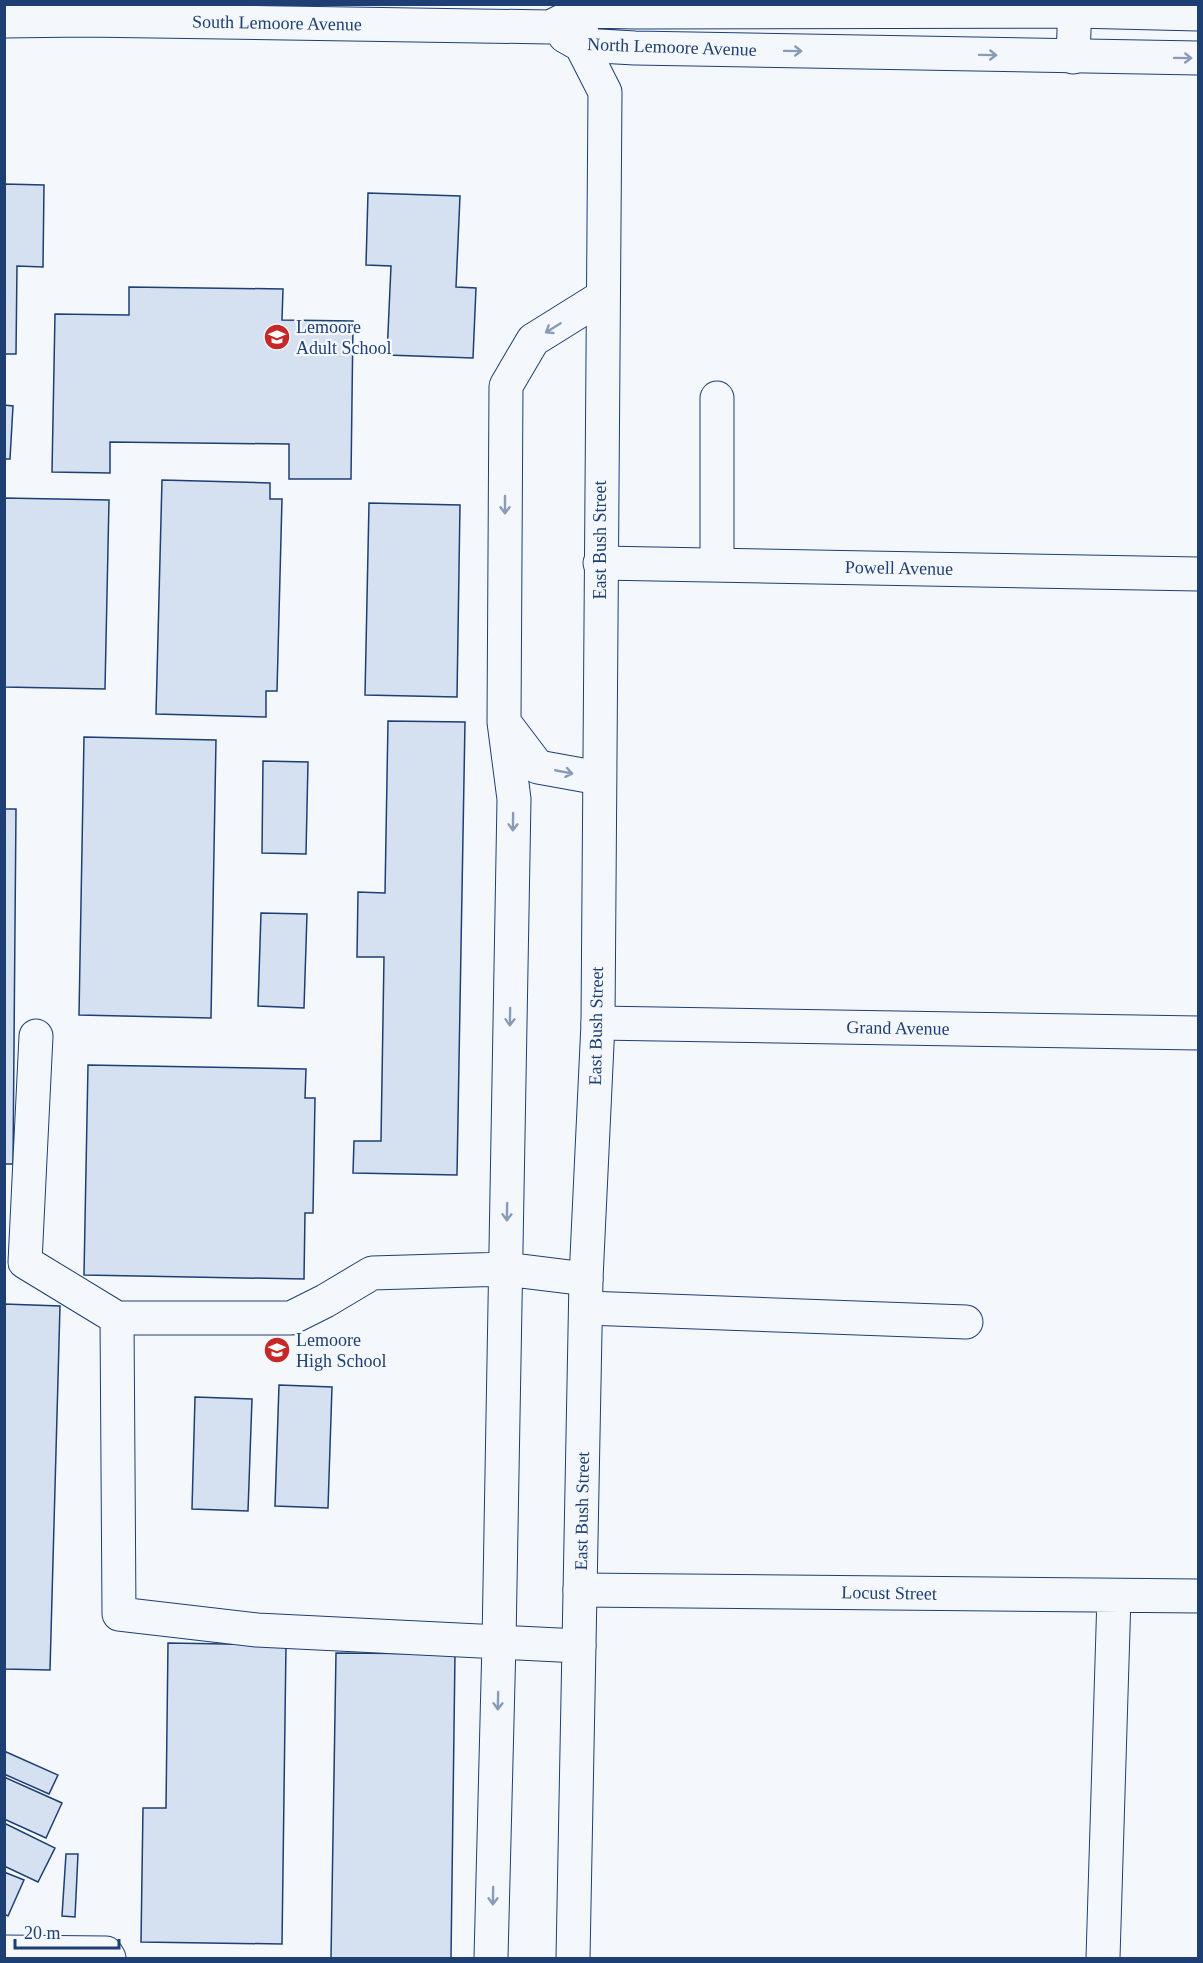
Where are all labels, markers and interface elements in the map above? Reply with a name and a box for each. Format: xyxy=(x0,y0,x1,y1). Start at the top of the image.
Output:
street label: South Lemoore Avenue xyxy=(192,12,362,34)
street label: North Lemoore Avenue xyxy=(587,34,757,60)
one-way arrow xyxy=(782,45,802,57)
one-way arrow xyxy=(977,49,997,61)
one-way arrow xyxy=(1172,52,1192,64)
place label: Lemoore Adult School xyxy=(296,317,392,358)
school or university icon: Lemoore Adult School xyxy=(262,322,292,352)
one-way arrow xyxy=(545,322,562,334)
street label: East Bush Street xyxy=(590,481,610,600)
one-way arrow xyxy=(499,494,511,514)
street label: Powell Avenue xyxy=(845,557,953,579)
one-way arrow xyxy=(554,766,573,777)
one-way arrow xyxy=(508,811,519,831)
street label: East Bush Street xyxy=(585,966,607,1086)
one-way arrow xyxy=(504,1006,516,1026)
street label: Grand Avenue xyxy=(846,1017,950,1039)
one-way arrow xyxy=(501,1201,512,1221)
place label: Lemoore High School xyxy=(296,1330,387,1371)
school or university icon: Lemoore High School xyxy=(262,1335,292,1365)
street label: East Bush Street xyxy=(571,1451,593,1571)
street label: Locust Street xyxy=(841,1582,937,1604)
one-way arrow xyxy=(492,1690,503,1710)
one-way arrow xyxy=(487,1885,498,1905)
scale bar xyxy=(15,1912,118,1950)
text: 20 m xyxy=(24,1923,61,1943)

